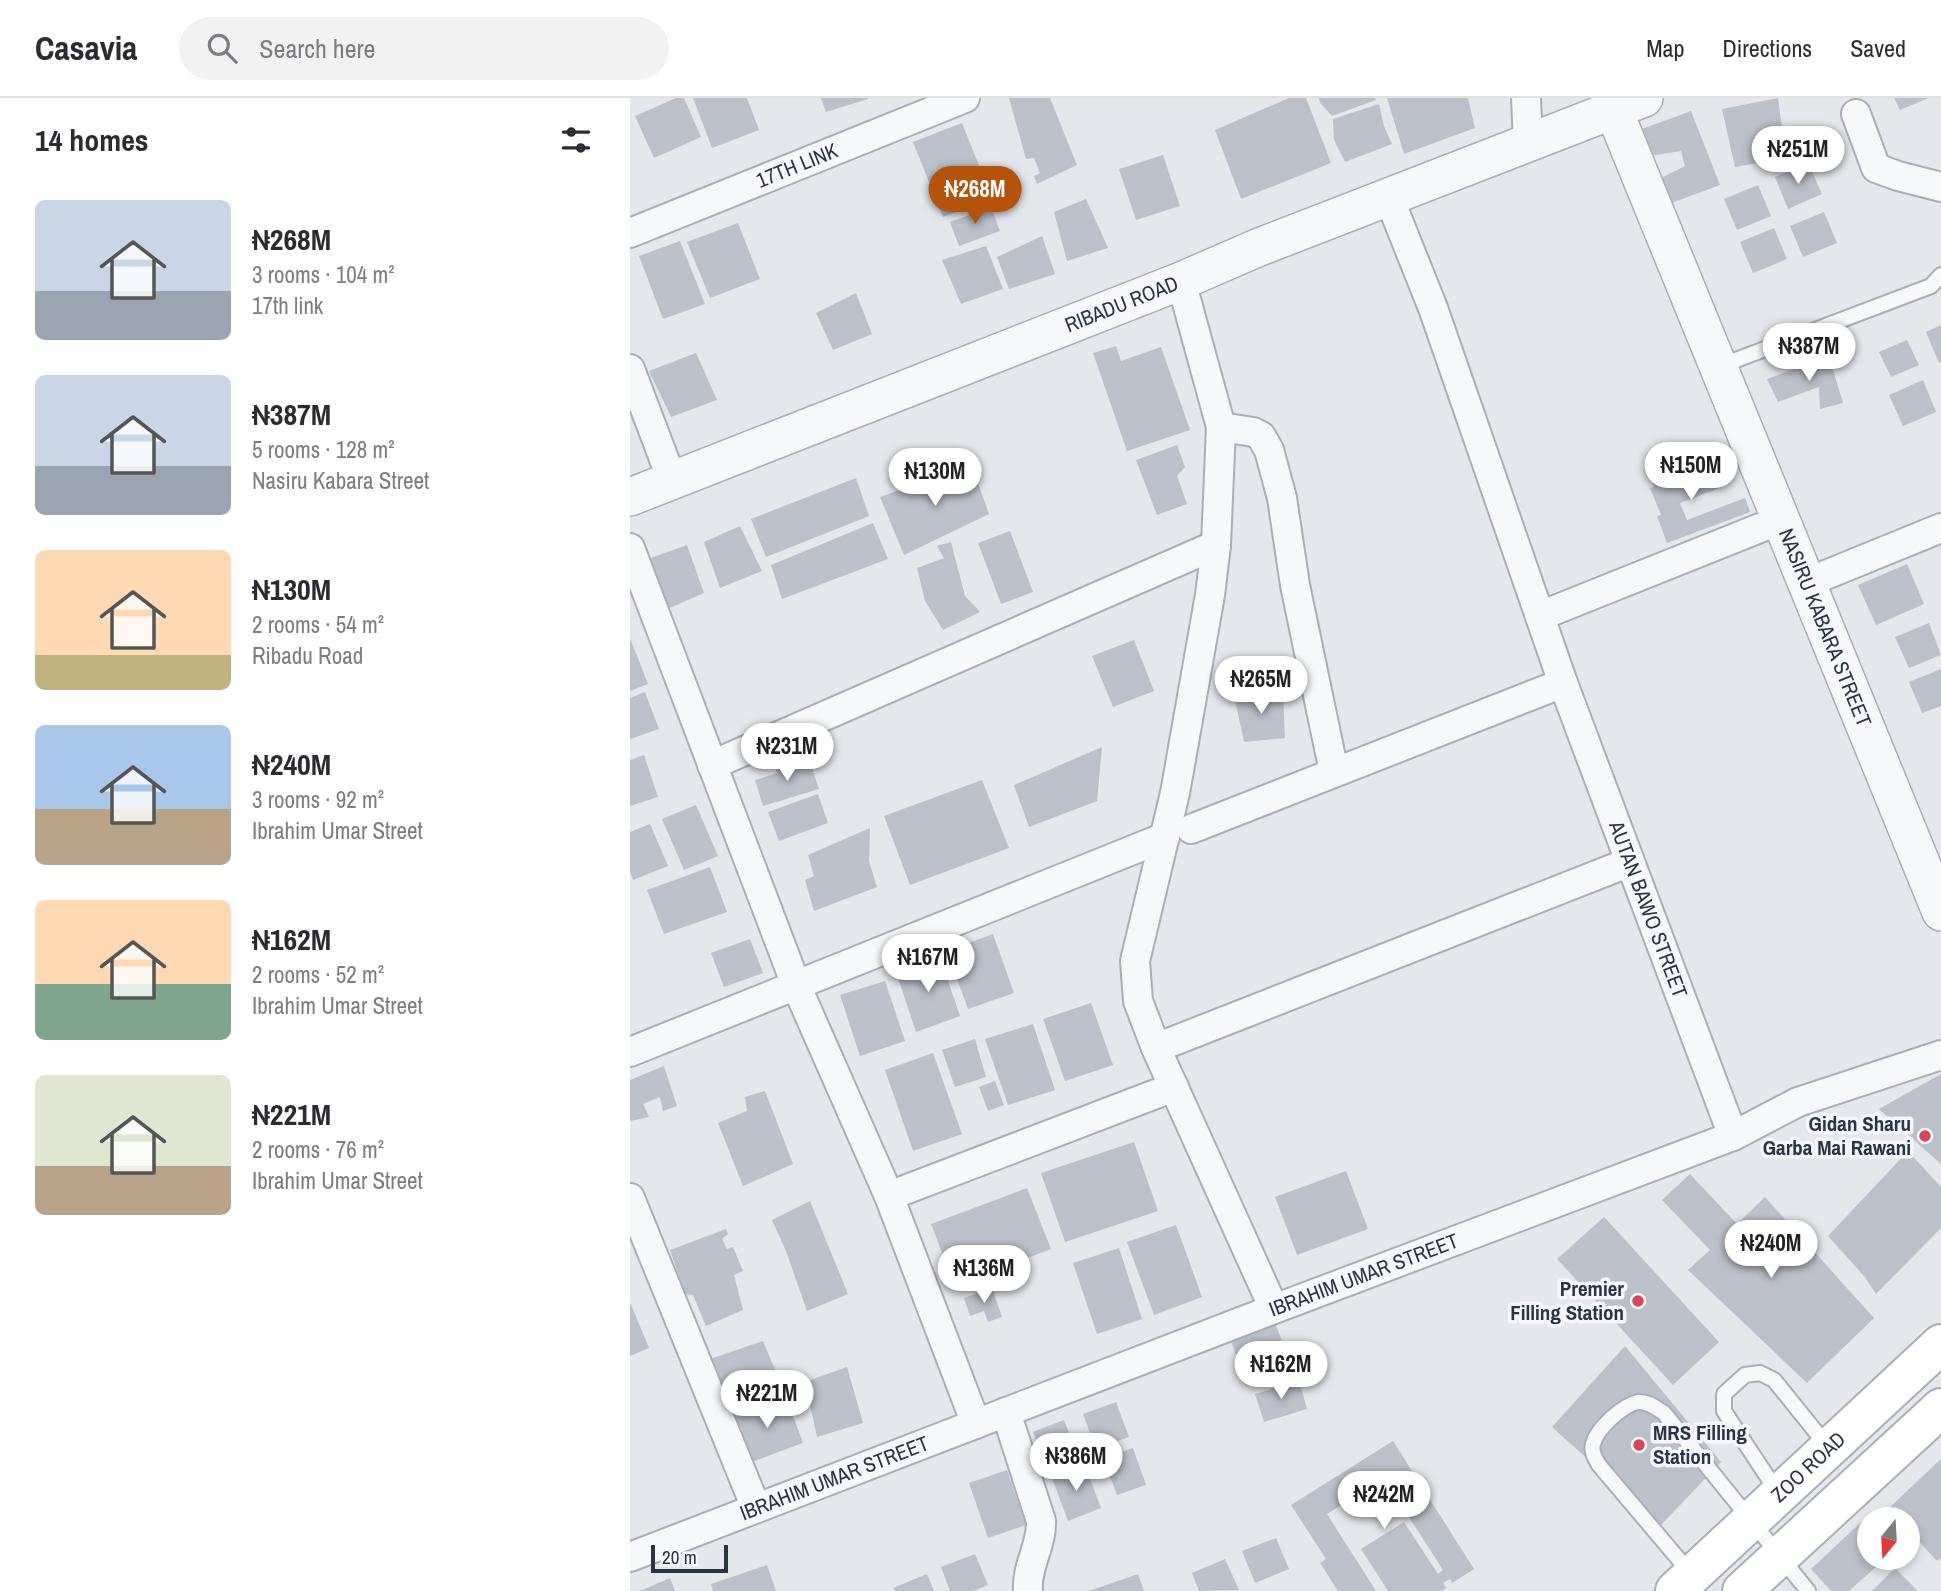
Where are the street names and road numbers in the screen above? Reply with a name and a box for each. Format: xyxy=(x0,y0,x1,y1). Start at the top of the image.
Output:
street label: 17TH LINK xyxy=(752,136,842,195)
street label: RIBADU ROAD xyxy=(1060,268,1182,339)
street label: NASIRU KABARA STREET xyxy=(1772,524,1879,731)
street label: AUTAN BAWO STREET xyxy=(1602,816,1695,1002)
street label: IBRAHIM UMAR STREET xyxy=(1265,1226,1463,1324)
street label: ZOO ROAD xyxy=(1764,1425,1852,1509)
street label: IBRAHIM UMAR STREET xyxy=(736,1428,933,1527)

